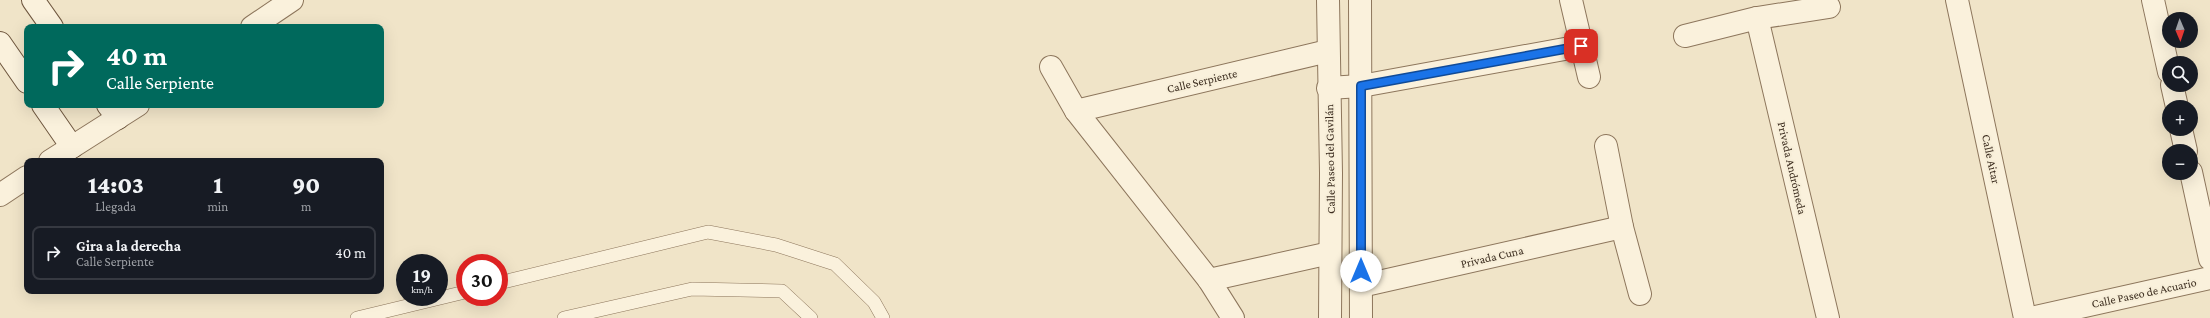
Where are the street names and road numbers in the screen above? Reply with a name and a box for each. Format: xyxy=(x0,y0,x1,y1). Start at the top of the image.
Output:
street label: Calle Serpiente xyxy=(1165,66,1239,96)
street label: Calle Paseo del Gavilán xyxy=(1322,103,1338,214)
street label: Privada Andrómeda xyxy=(1775,120,1810,216)
street label: Calle Aitar xyxy=(1979,133,2003,186)
street label: Privada Cuna xyxy=(1459,243,1525,271)
street label: Calle Paseo de Acuario xyxy=(2090,275,2198,311)

